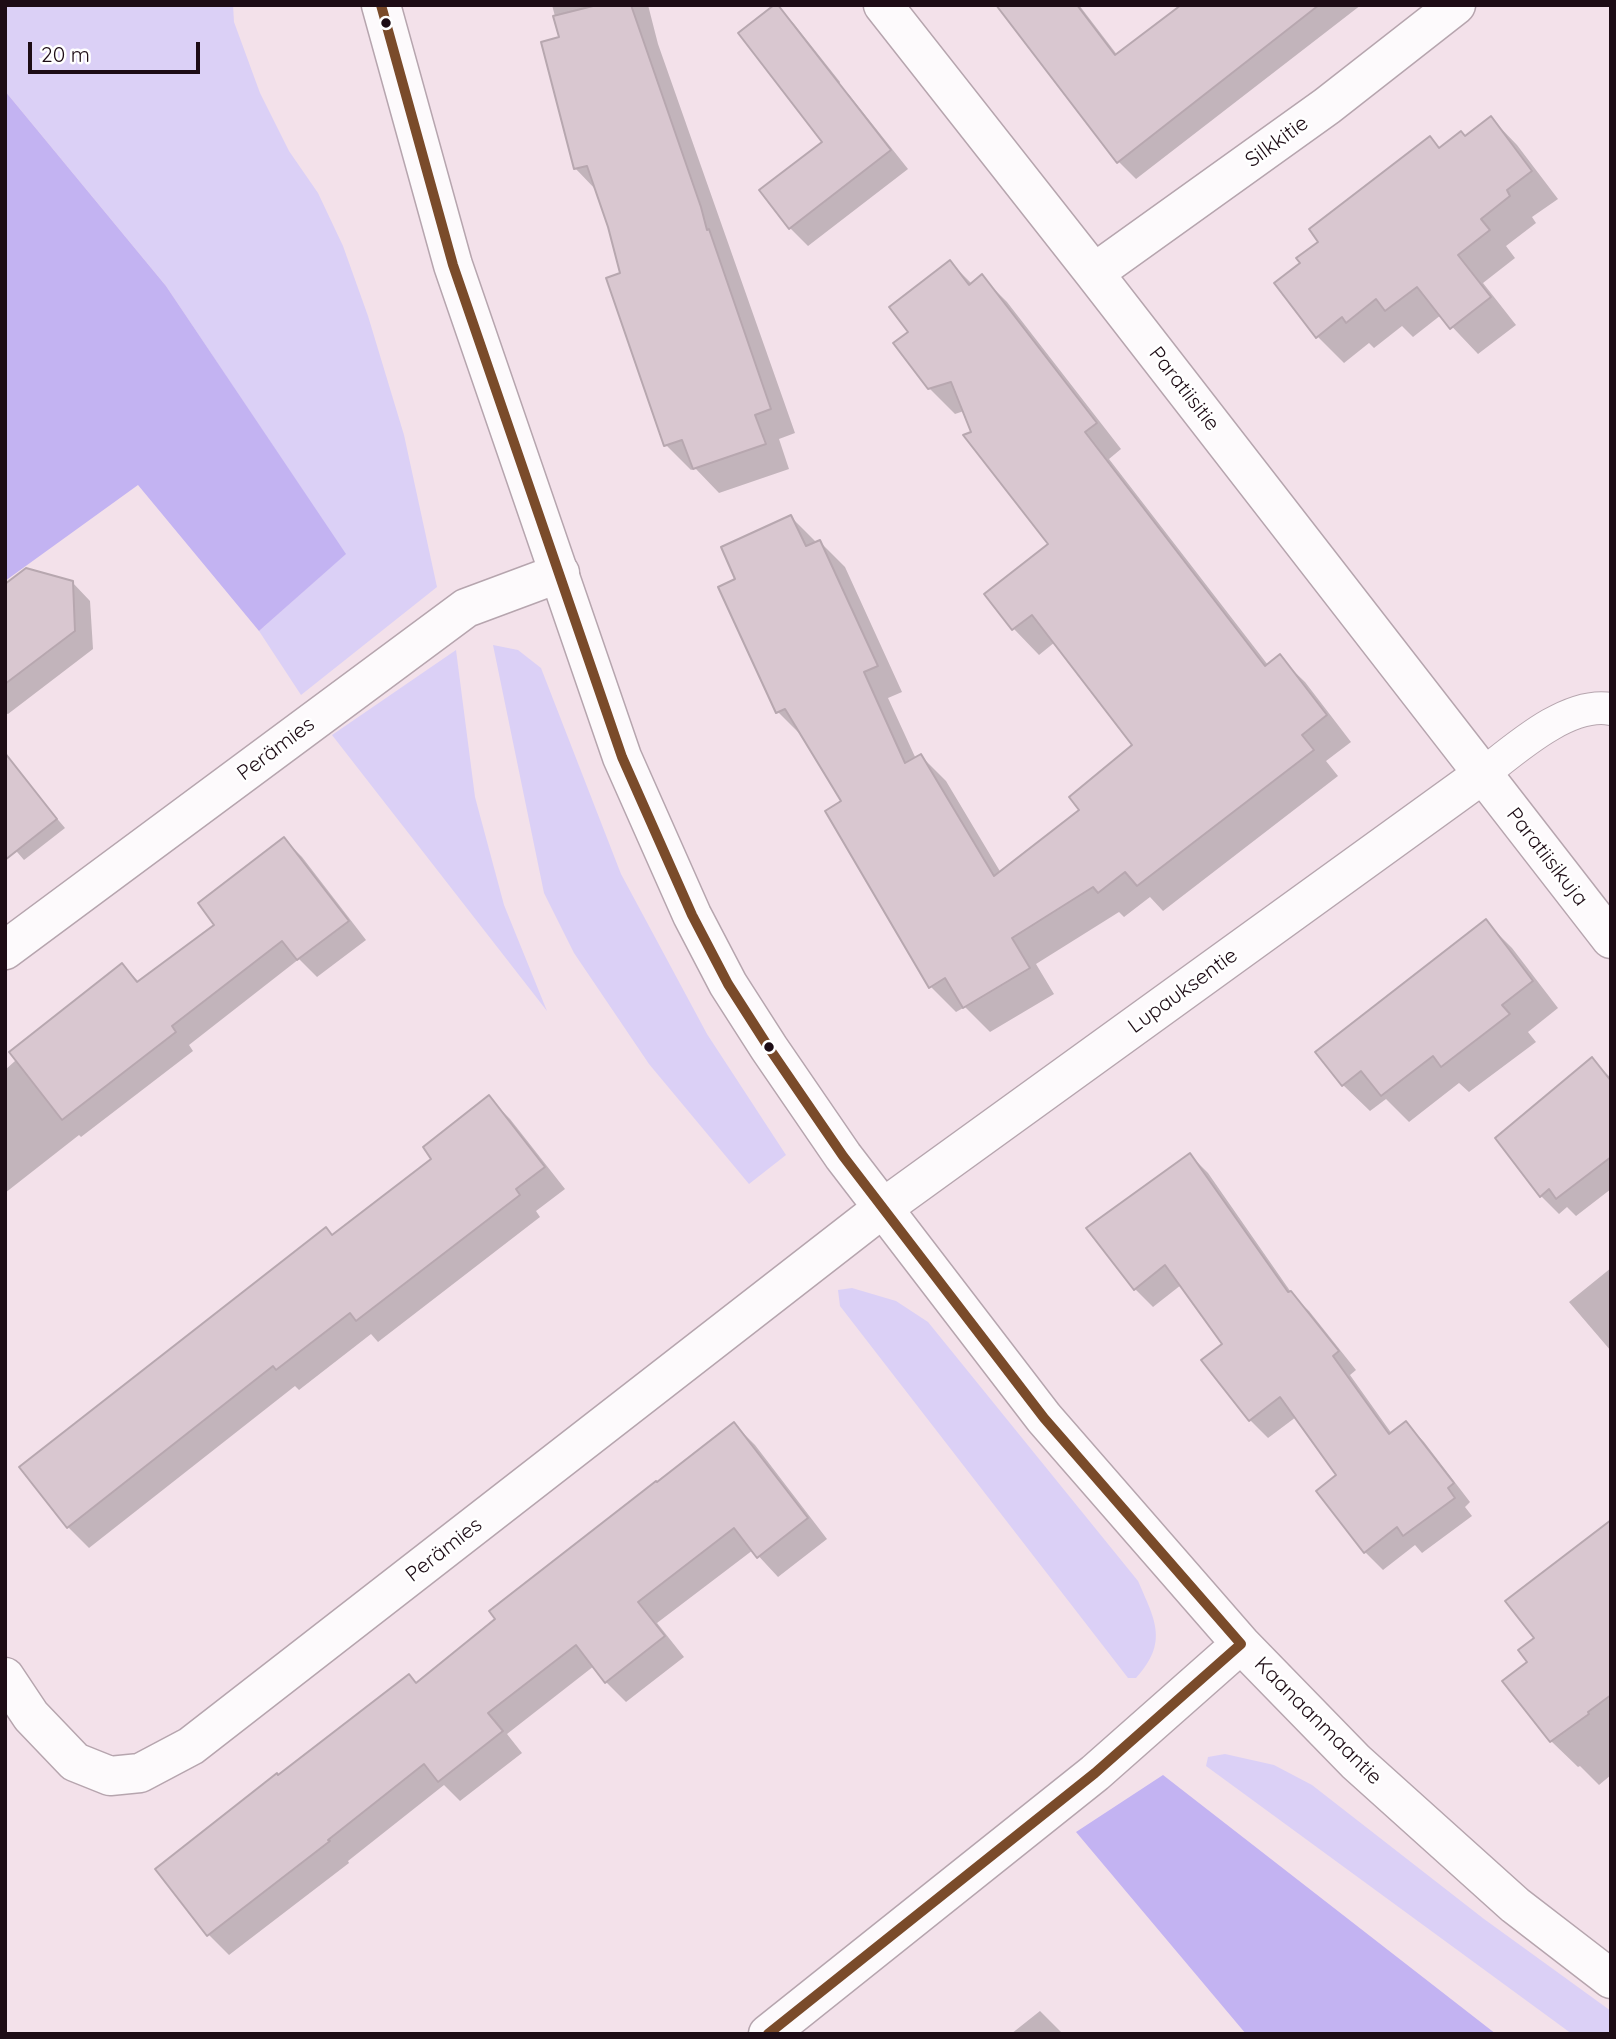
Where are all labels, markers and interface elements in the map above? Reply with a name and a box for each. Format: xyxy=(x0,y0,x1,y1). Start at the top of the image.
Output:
unlabelled marker xyxy=(379,16,393,30)
scale bar xyxy=(32,28,203,72)
text: 20 m xyxy=(41,41,90,67)
street label: Silkkitie xyxy=(1241,111,1313,173)
street label: Paratiisitie xyxy=(1143,342,1225,436)
street label: Perämies xyxy=(232,712,320,786)
street label: Paratiisikuja xyxy=(1501,803,1593,911)
street label: Lupauksentie xyxy=(1124,943,1242,1039)
unlabelled marker xyxy=(762,1040,776,1054)
street label: Perämies xyxy=(401,1512,487,1588)
street label: Kaanaanmaantie xyxy=(1249,1652,1387,1790)

